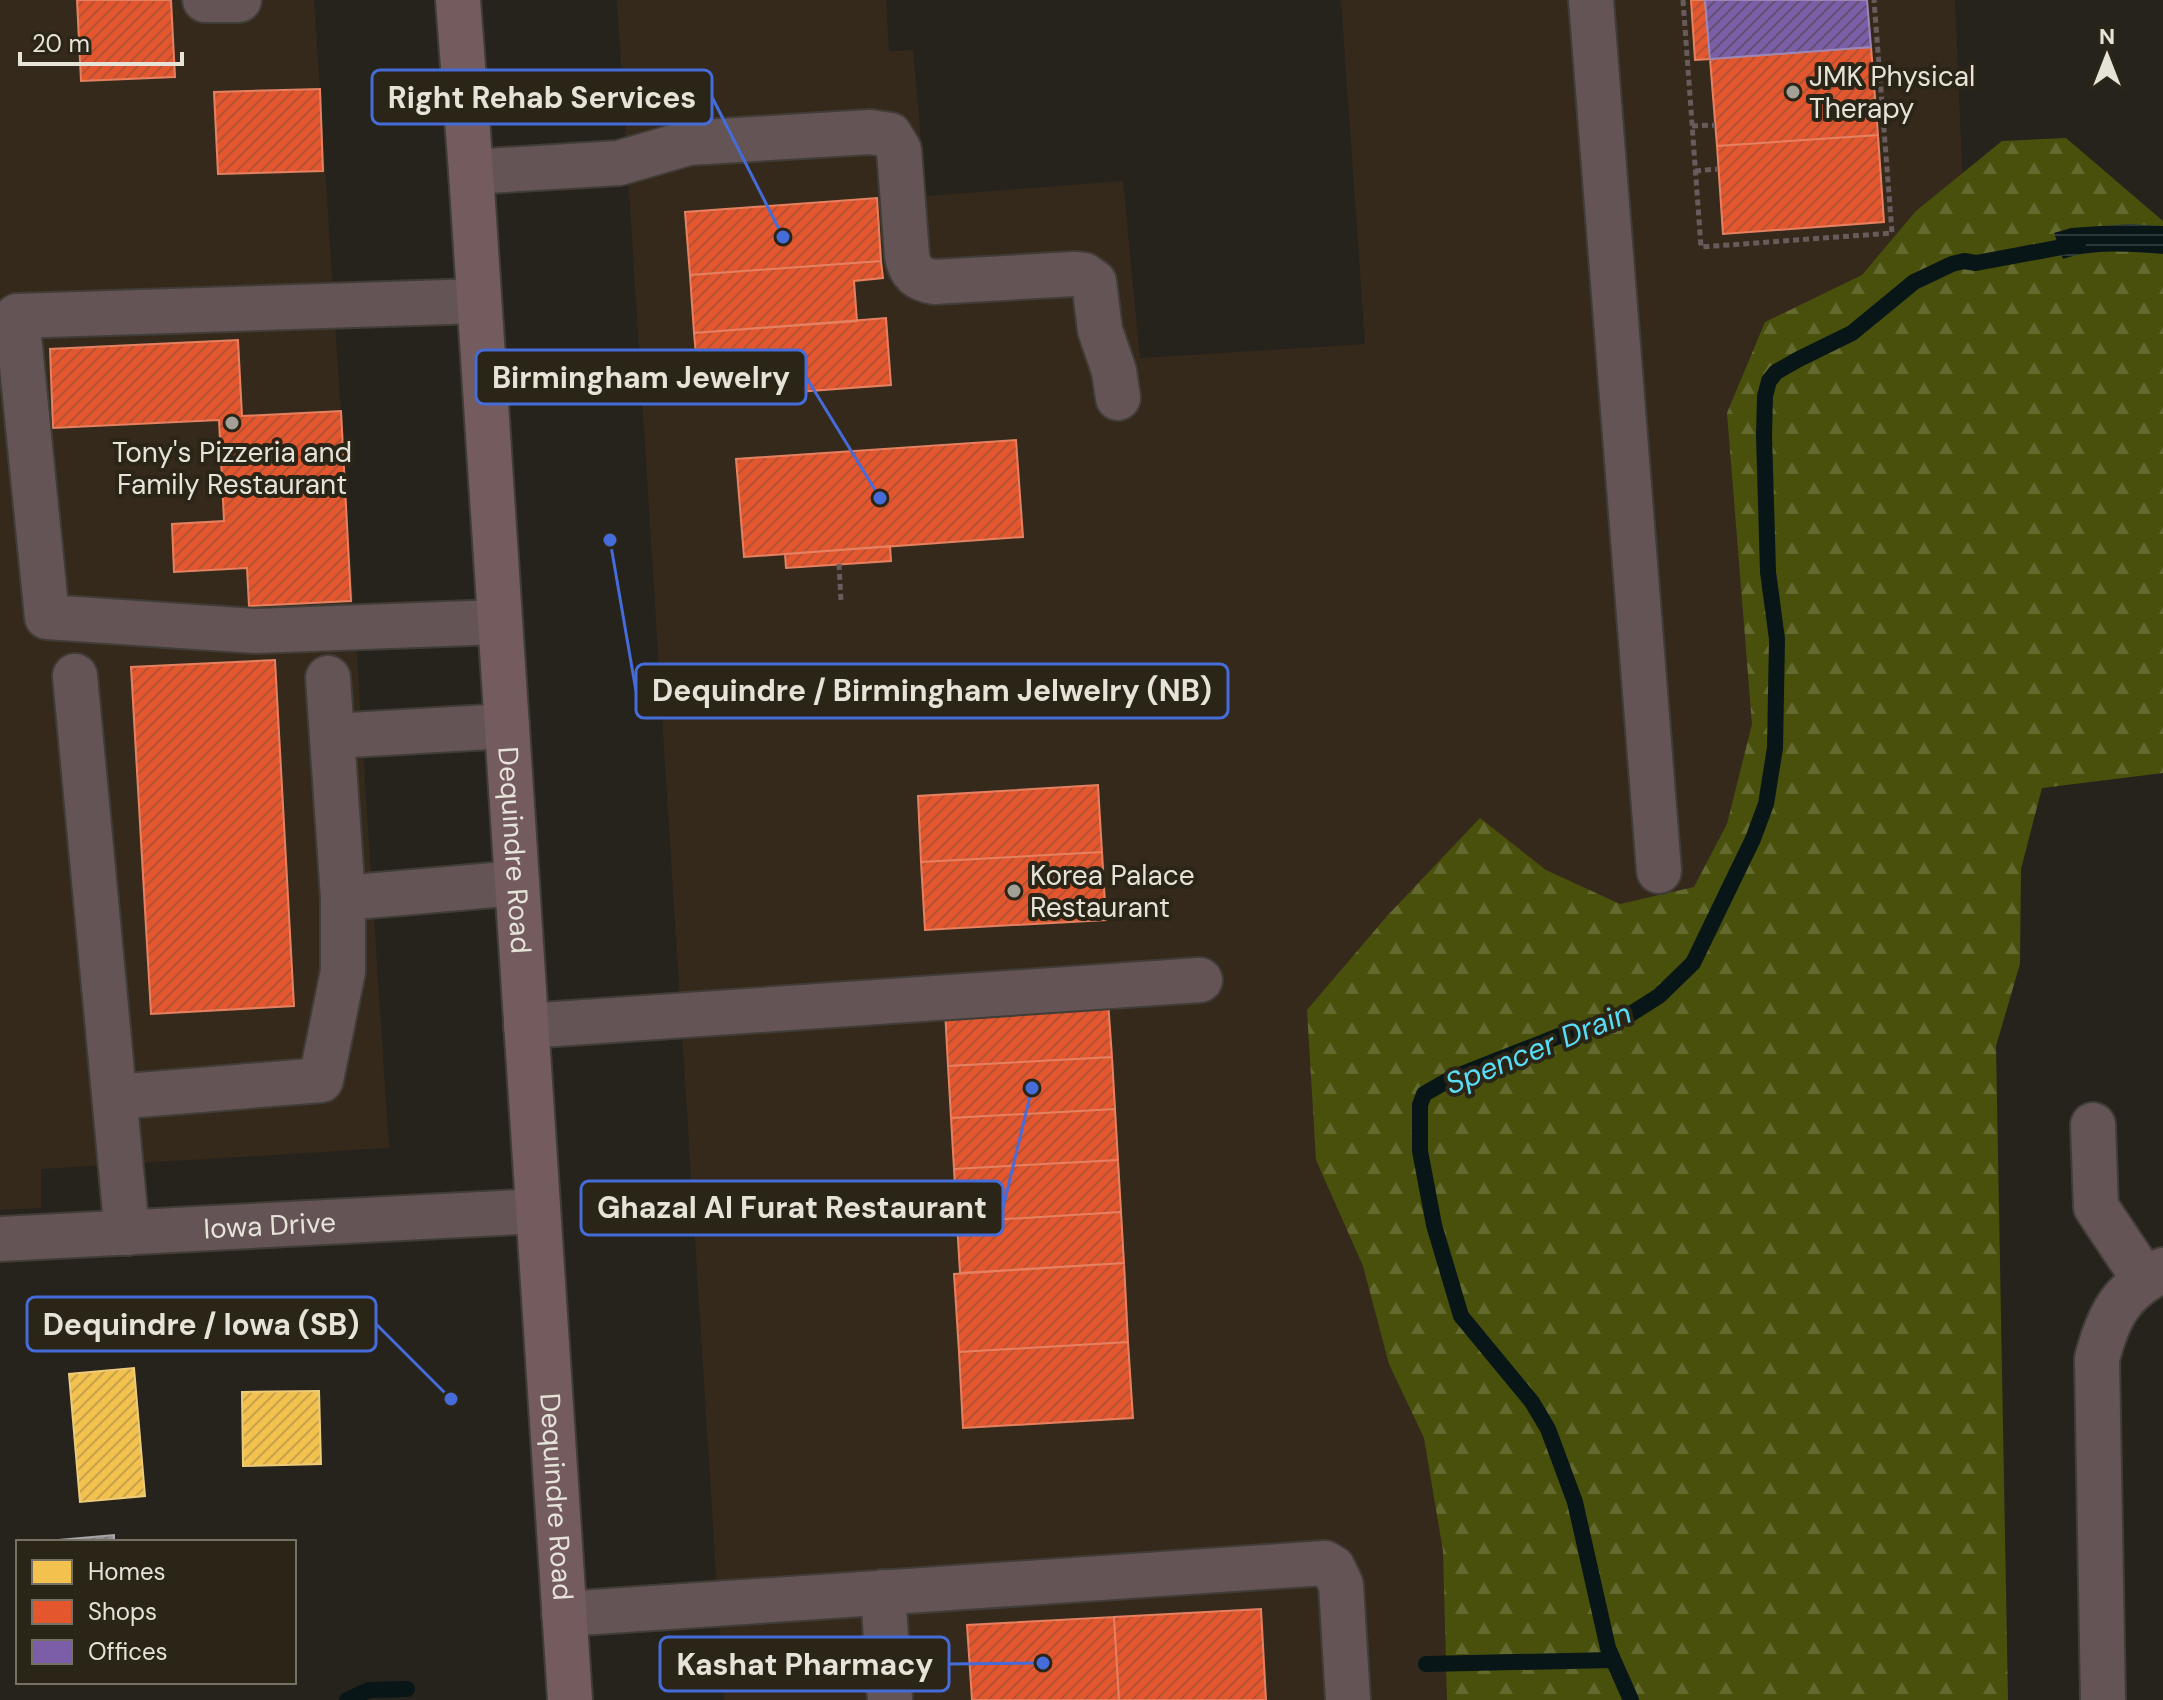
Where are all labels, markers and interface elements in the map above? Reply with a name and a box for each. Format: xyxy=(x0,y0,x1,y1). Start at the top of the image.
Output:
scale bar xyxy=(20,16,182,66)
north arrow xyxy=(2067,16,2147,96)
text: N xyxy=(2099,22,2115,51)
text: 20 m xyxy=(32,28,90,59)
place label: JMK Physical Therapy xyxy=(1809,58,1975,127)
callout: Right Rehab Services xyxy=(372,70,712,124)
text: Right Rehab Services xyxy=(388,78,696,117)
marker: JMK Physical Therapy xyxy=(1784,83,1802,101)
callout: Birmingham Jewelry xyxy=(476,350,806,404)
text: Birmingham Jewelry xyxy=(492,358,790,397)
marker: Tony's Pizzeria and Family Restaurant xyxy=(223,414,241,432)
place label: Tony's Pizzeria and Family Restaurant xyxy=(112,434,352,503)
callout: Dequindre / Birmingham Jelwelry (NB) xyxy=(636,664,1228,718)
text: Dequindre / Birmingham Jelwelry (NB) xyxy=(652,671,1212,710)
street label: Dequindre Road xyxy=(490,745,540,955)
place label: Korea Palace Restaurant xyxy=(1030,857,1195,926)
marker: Korea Palace Restaurant xyxy=(1005,882,1023,900)
water label: Spencer Drain xyxy=(1439,993,1637,1103)
callout: Ghazal Al Furat Restaurant xyxy=(581,1181,1003,1235)
text: Ghazal Al Furat Restaurant xyxy=(597,1188,987,1227)
street label: Iowa Drive xyxy=(202,1203,337,1247)
callout: Dequindre / Iowa (SB) xyxy=(27,1297,376,1351)
text: Dequindre / Iowa (SB) xyxy=(43,1305,359,1344)
street label: Dequindre Road xyxy=(532,1392,582,1601)
legend xyxy=(16,1540,296,1684)
text: Homes xyxy=(88,1556,166,1587)
text: Shops xyxy=(88,1596,157,1627)
text: Offices xyxy=(88,1636,168,1667)
callout: Kashat Pharmacy xyxy=(660,1637,949,1691)
text: Kashat Pharmacy xyxy=(677,1645,933,1684)

